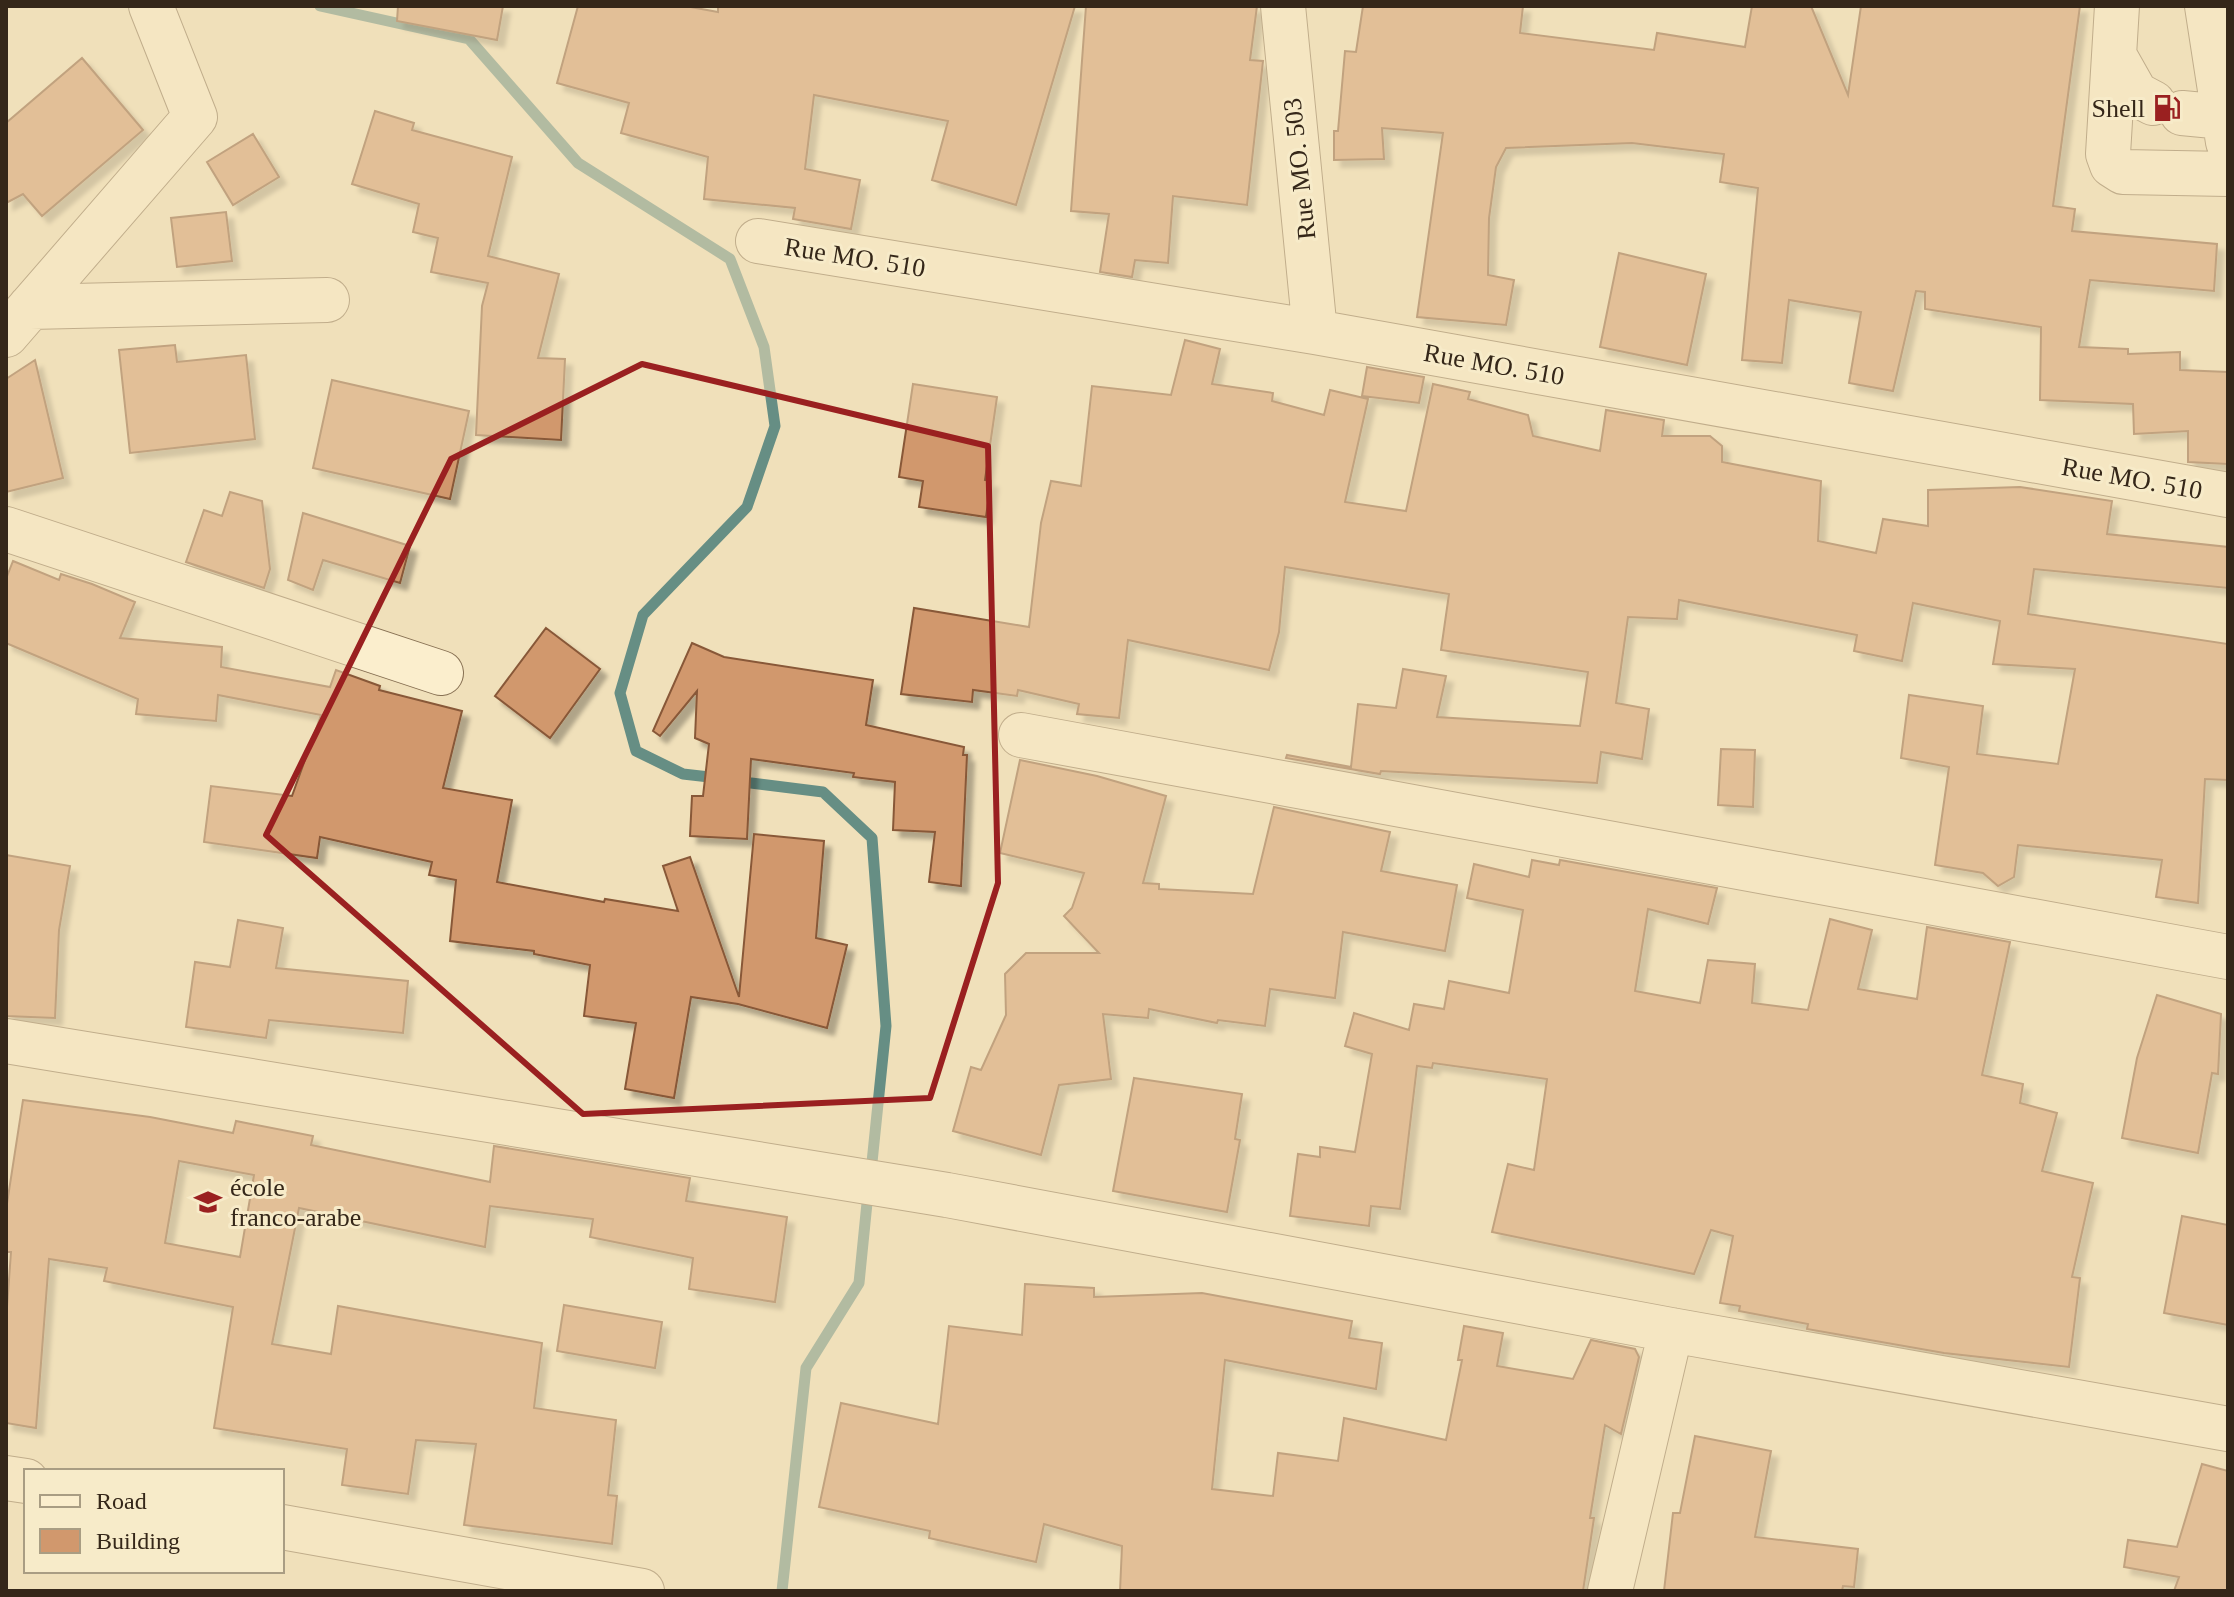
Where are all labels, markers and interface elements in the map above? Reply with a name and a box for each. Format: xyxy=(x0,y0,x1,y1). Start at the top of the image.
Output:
fuel station icon: Shell xyxy=(2152,93,2182,123)
place label: Shell xyxy=(2092,94,2145,123)
street label: Rue MO. 503 xyxy=(1278,97,1321,241)
street label: Rue MO. 510 xyxy=(782,232,927,283)
street label: Rue MO. 510 xyxy=(1421,338,1566,391)
street label: Rue MO. 510 xyxy=(2059,452,2204,505)
place label: école franco-arabe xyxy=(230,1173,361,1232)
school or university icon: école franco-arabe xyxy=(193,1187,223,1217)
legend xyxy=(24,1469,284,1573)
text: Road xyxy=(96,1488,147,1514)
text: Building xyxy=(96,1528,180,1554)

